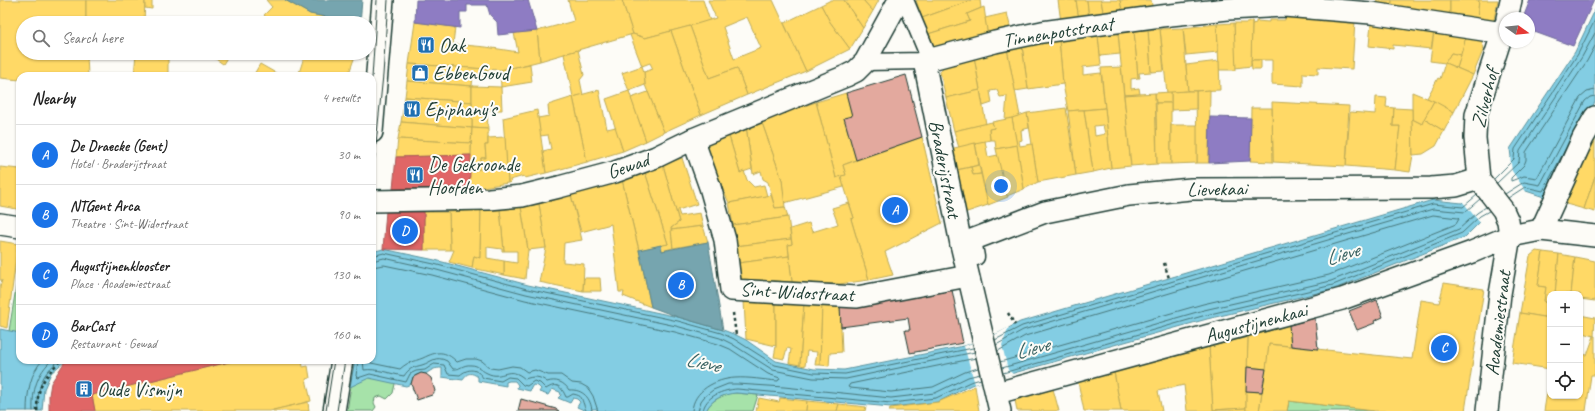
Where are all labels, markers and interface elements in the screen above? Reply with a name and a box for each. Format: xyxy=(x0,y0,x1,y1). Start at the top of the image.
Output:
street label: Tinnenpotstraat xyxy=(1001,10,1118,53)
north arrow xyxy=(1499,12,1535,48)
search box xyxy=(16,16,376,60)
icon: search xyxy=(30,27,52,49)
text: Search here xyxy=(62,29,123,48)
place label: Oak xyxy=(439,33,467,58)
restaurant icon: Oak xyxy=(416,35,436,55)
place label: EbbenGoud xyxy=(433,61,512,86)
street label: Zilverhof xyxy=(1466,62,1505,130)
shop icon: EbbenGoud xyxy=(410,63,430,83)
text: Nearby xyxy=(32,88,75,109)
text: 4 results xyxy=(322,90,360,106)
place label: Epiphany's xyxy=(425,97,499,122)
restaurant icon: Epiphany's xyxy=(402,99,422,119)
street label: Braderijstraat xyxy=(923,118,967,223)
text: De Draecke (Gent) xyxy=(70,137,167,156)
street label: Gewad xyxy=(604,146,655,185)
text: A xyxy=(42,147,48,163)
text: 30 m xyxy=(338,147,360,163)
place label: De Gekroonde Hoofden xyxy=(428,152,521,200)
text: Hotel · Braderijstraat xyxy=(70,156,166,172)
restaurant icon: De Gekroonde Hoofden xyxy=(405,165,425,185)
your location xyxy=(991,176,1011,196)
street label: Lievekaai xyxy=(1187,176,1249,202)
pin: A xyxy=(882,195,908,225)
text: NTGent Arca xyxy=(70,197,139,216)
text: B xyxy=(42,207,48,223)
text: 90 m xyxy=(338,207,360,223)
text: Theatre · Sint-Widostraat xyxy=(70,216,188,232)
pin: D xyxy=(392,216,418,246)
water label: Lieve xyxy=(1322,236,1365,271)
text: Augustijnenklooster xyxy=(70,257,169,276)
text: C xyxy=(42,267,48,283)
text: 130 m xyxy=(332,267,360,283)
street label: Academiestraat xyxy=(1479,267,1517,377)
pin: B xyxy=(668,270,694,300)
text: Place · Academiestraat xyxy=(70,276,170,292)
street label: Sint-Widostraat xyxy=(739,277,857,308)
map controls xyxy=(1547,291,1583,399)
button: + xyxy=(1547,291,1583,327)
street label: Augustijnenkaai xyxy=(1202,297,1312,349)
text: BarCast xyxy=(70,317,114,336)
text: D xyxy=(41,327,49,343)
text: 160 m xyxy=(332,327,360,343)
button: − xyxy=(1547,327,1583,363)
water label: Lieve xyxy=(1012,330,1055,365)
pin: C xyxy=(1431,333,1457,363)
text: Restaurant · Gewad xyxy=(70,336,157,352)
water label: Lieve xyxy=(684,346,725,379)
button: locate xyxy=(1547,363,1583,399)
place label: Oude Vismijn xyxy=(97,377,183,402)
building icon: Oude Vismijn xyxy=(74,379,94,399)

